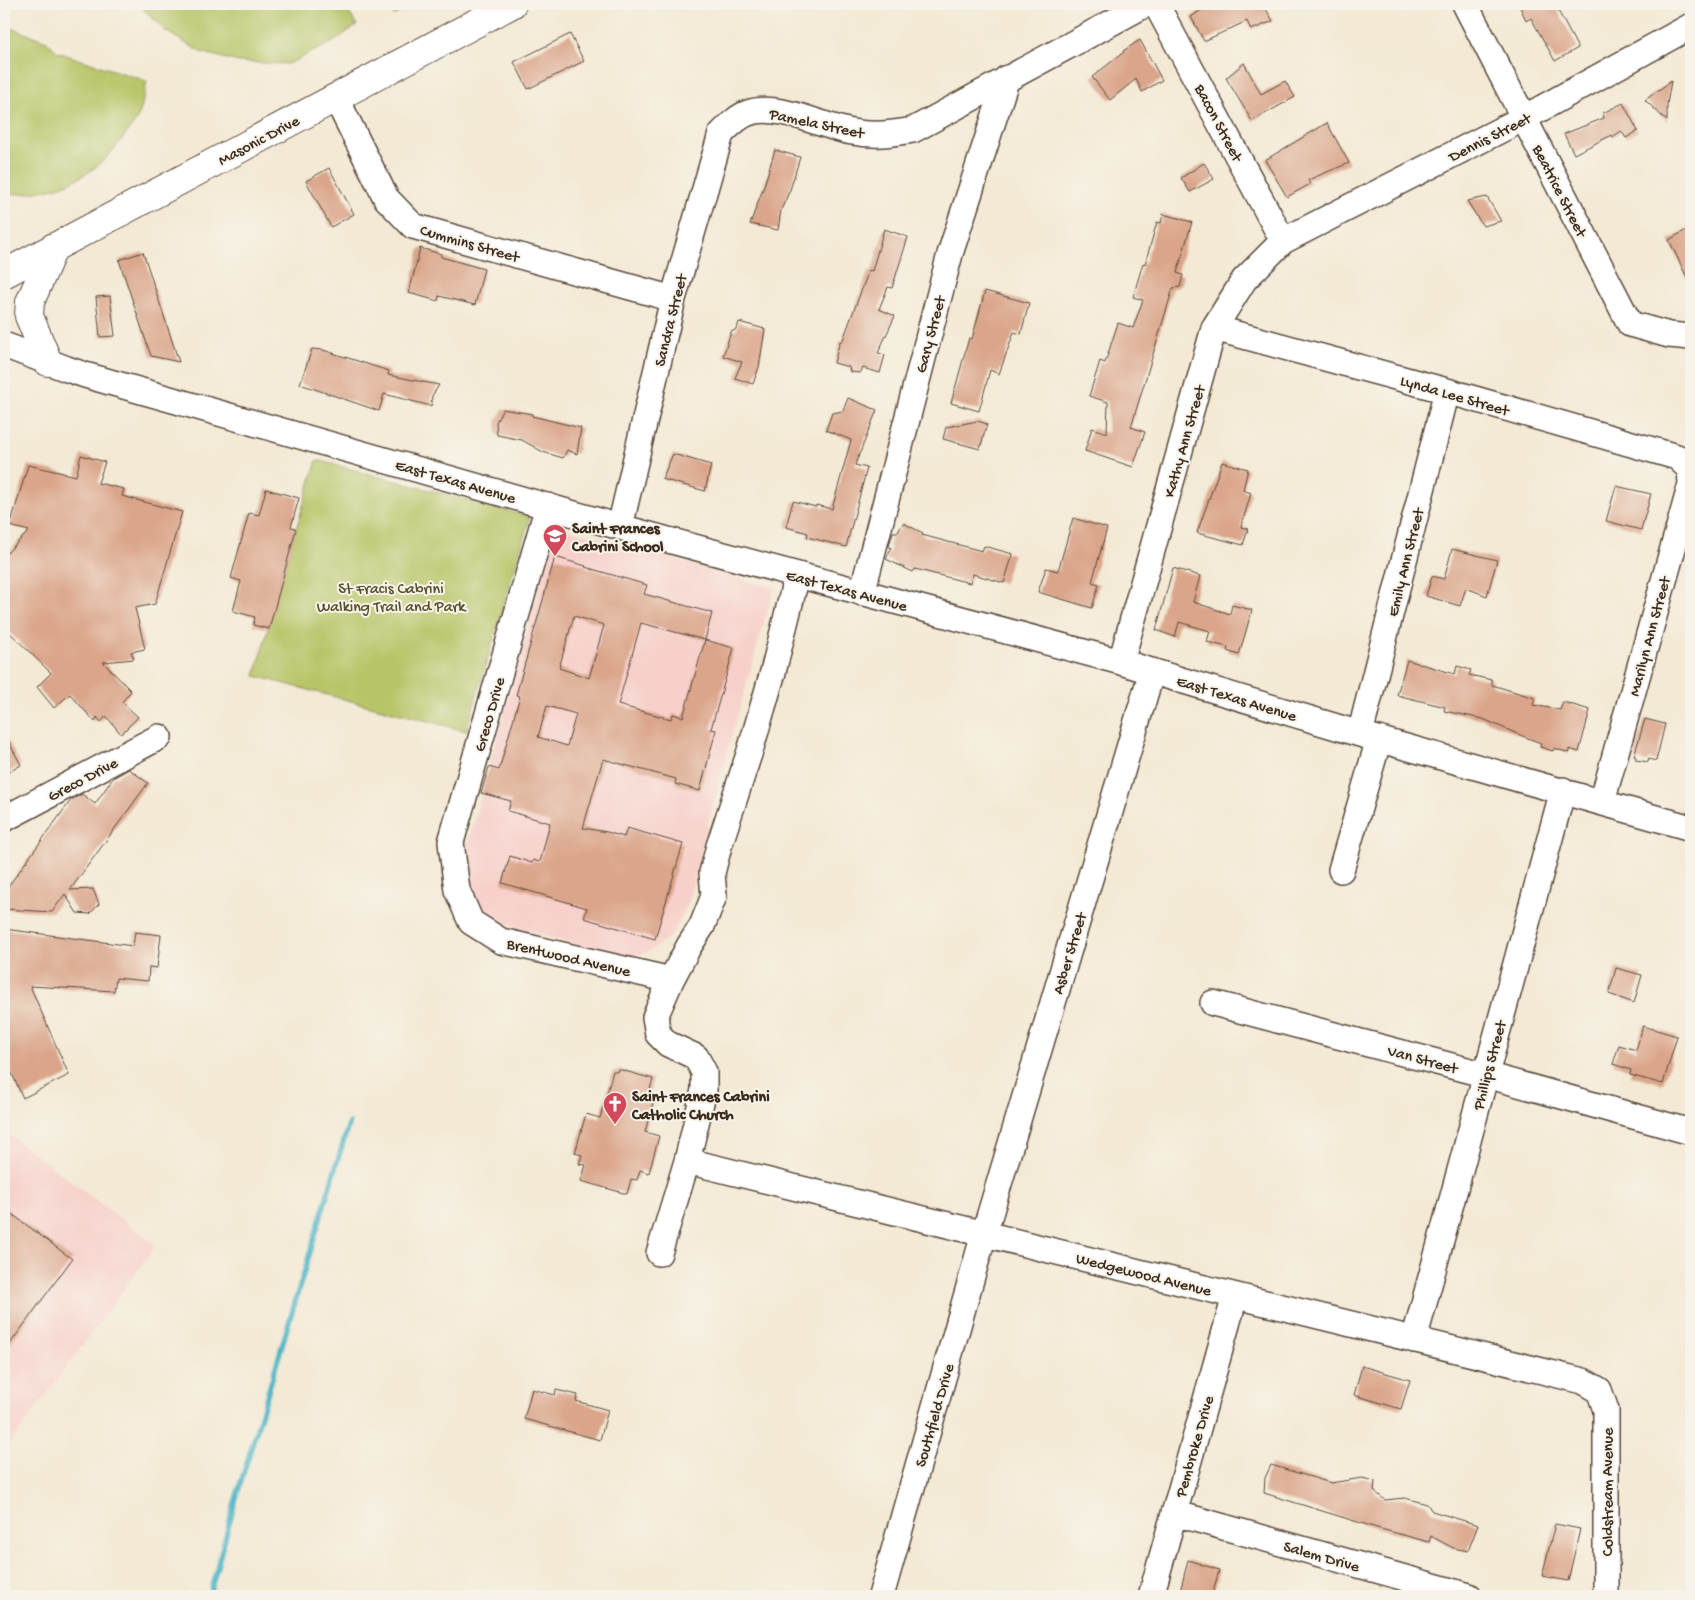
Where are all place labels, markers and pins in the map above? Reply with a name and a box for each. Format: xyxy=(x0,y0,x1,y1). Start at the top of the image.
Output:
place label: Saint Frances Cabrini School xyxy=(571,521,664,558)
school or university icon: Saint Frances Cabrini School xyxy=(542,523,568,557)
place label: Saint Frances Cabrini Catholic Church xyxy=(631,1089,770,1126)
church icon: Saint Frances Cabrini Catholic Church xyxy=(602,1091,628,1125)

